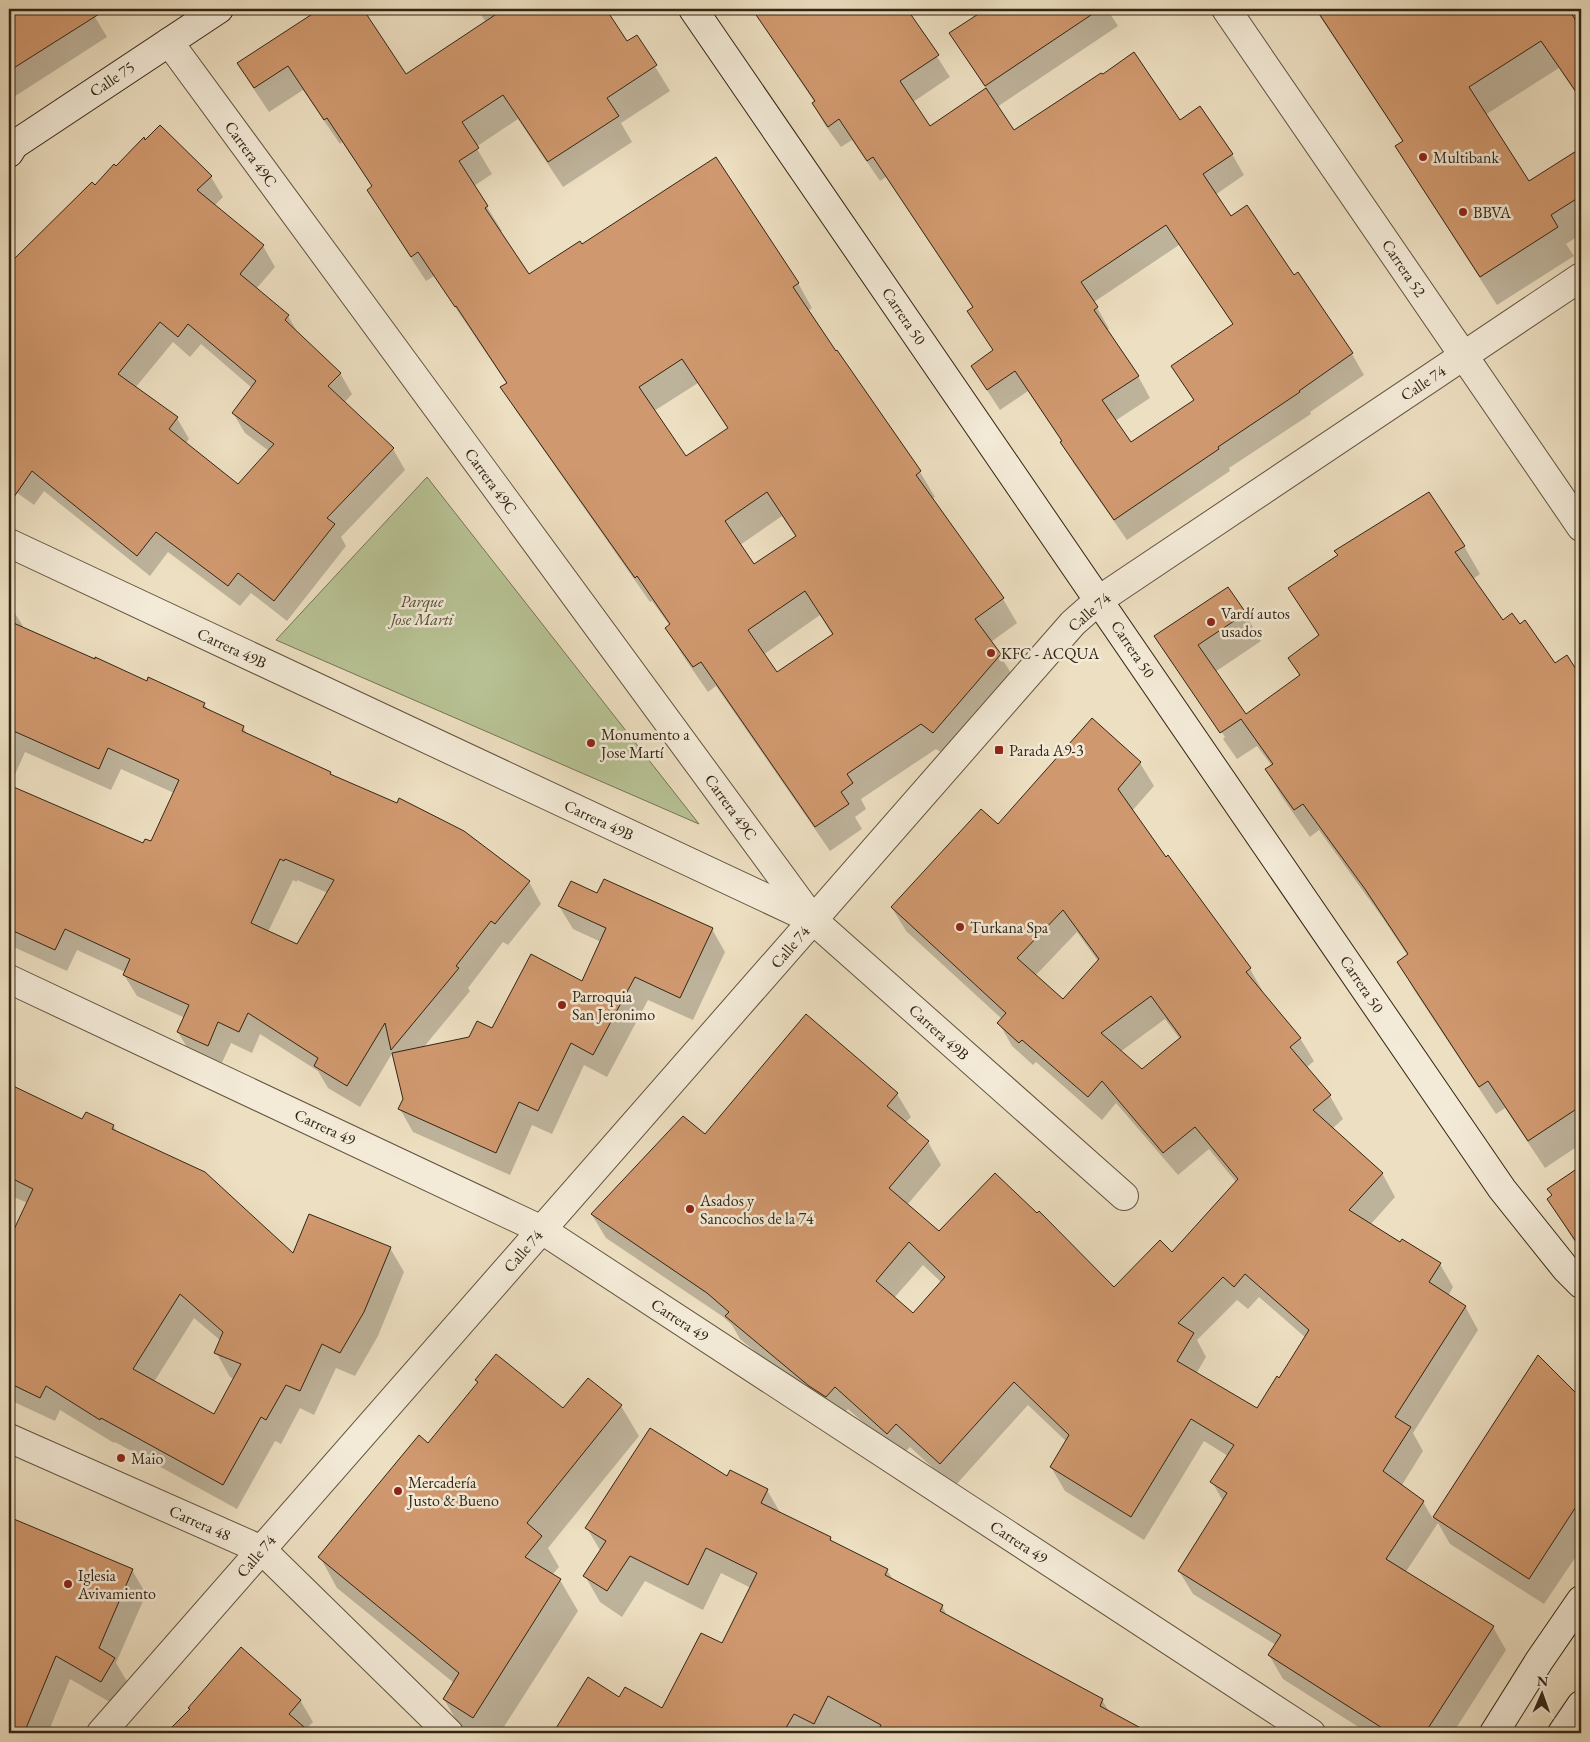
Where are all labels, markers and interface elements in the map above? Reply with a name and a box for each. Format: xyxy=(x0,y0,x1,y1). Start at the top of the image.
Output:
street label: Calle 75 xyxy=(85,56,139,102)
street label: Carrera 49C xyxy=(220,117,282,191)
place label: Multibank xyxy=(1433,147,1499,168)
marker: Multibank xyxy=(1417,151,1429,163)
place label: BBVA xyxy=(1473,202,1512,223)
marker: BBVA xyxy=(1457,206,1469,218)
street label: Carrera 52 xyxy=(1377,235,1431,301)
street label: Carrera 50 xyxy=(877,283,931,349)
street label: Calle 74 xyxy=(1396,360,1450,406)
street label: Carrera 49C xyxy=(460,444,522,518)
street label: Calle 74 xyxy=(1063,587,1115,636)
park label: Parque Jose Marti xyxy=(388,591,455,630)
place label: Vardí autos usados xyxy=(1221,603,1290,642)
street label: Carrera 50 xyxy=(1106,616,1160,682)
marker: Vardí autos usados xyxy=(1205,616,1217,628)
street label: Carrera 49B xyxy=(194,623,270,673)
place label: KFC - ACQUA xyxy=(1001,643,1100,664)
marker: KFC - ACQUA xyxy=(985,647,997,659)
place label: Monumento a Jose Martí xyxy=(599,724,690,763)
marker: Monumento a Jose Martí xyxy=(585,737,597,749)
place label: Parada A9-3 xyxy=(1009,740,1084,761)
marker: Parada A9-3 xyxy=(993,744,1005,756)
street label: Carrera 49C xyxy=(700,770,762,844)
street label: Carrera 49B xyxy=(561,795,637,845)
place label: Turkana Spa xyxy=(970,917,1049,938)
street label: Calle 74 xyxy=(766,921,815,973)
marker: Turkana Spa xyxy=(954,921,966,933)
street label: Carrera 50 xyxy=(1335,951,1389,1017)
place label: Parroquia San Jeronimo xyxy=(572,986,655,1025)
marker: Parroquia San Jeronimo xyxy=(556,999,568,1011)
street label: Carrera 49B xyxy=(904,999,974,1065)
street label: Carrera 49 xyxy=(291,1104,359,1150)
place label: Asados y Sancochos de la 74 xyxy=(699,1190,814,1229)
marker: Asados y Sancochos de la 74 xyxy=(684,1203,696,1215)
street label: Calle 74 xyxy=(499,1225,548,1277)
street label: Carrera 49 xyxy=(647,1294,713,1347)
place label: Maio xyxy=(131,1448,163,1469)
marker: Maio xyxy=(115,1452,127,1464)
place label: Mercadería Justo & Bueno xyxy=(406,1472,499,1511)
marker: Mercadería Justo & Bueno xyxy=(392,1485,404,1497)
street label: Carrera 48 xyxy=(166,1500,234,1546)
street label: Carrera 49 xyxy=(986,1516,1052,1569)
street label: Calle 74 xyxy=(232,1530,281,1582)
place label: Iglesia Avivamiento xyxy=(77,1565,156,1604)
marker: Iglesia Avivamiento xyxy=(62,1578,74,1590)
north arrow xyxy=(1518,1670,1568,1720)
text: N xyxy=(1536,1672,1549,1690)

